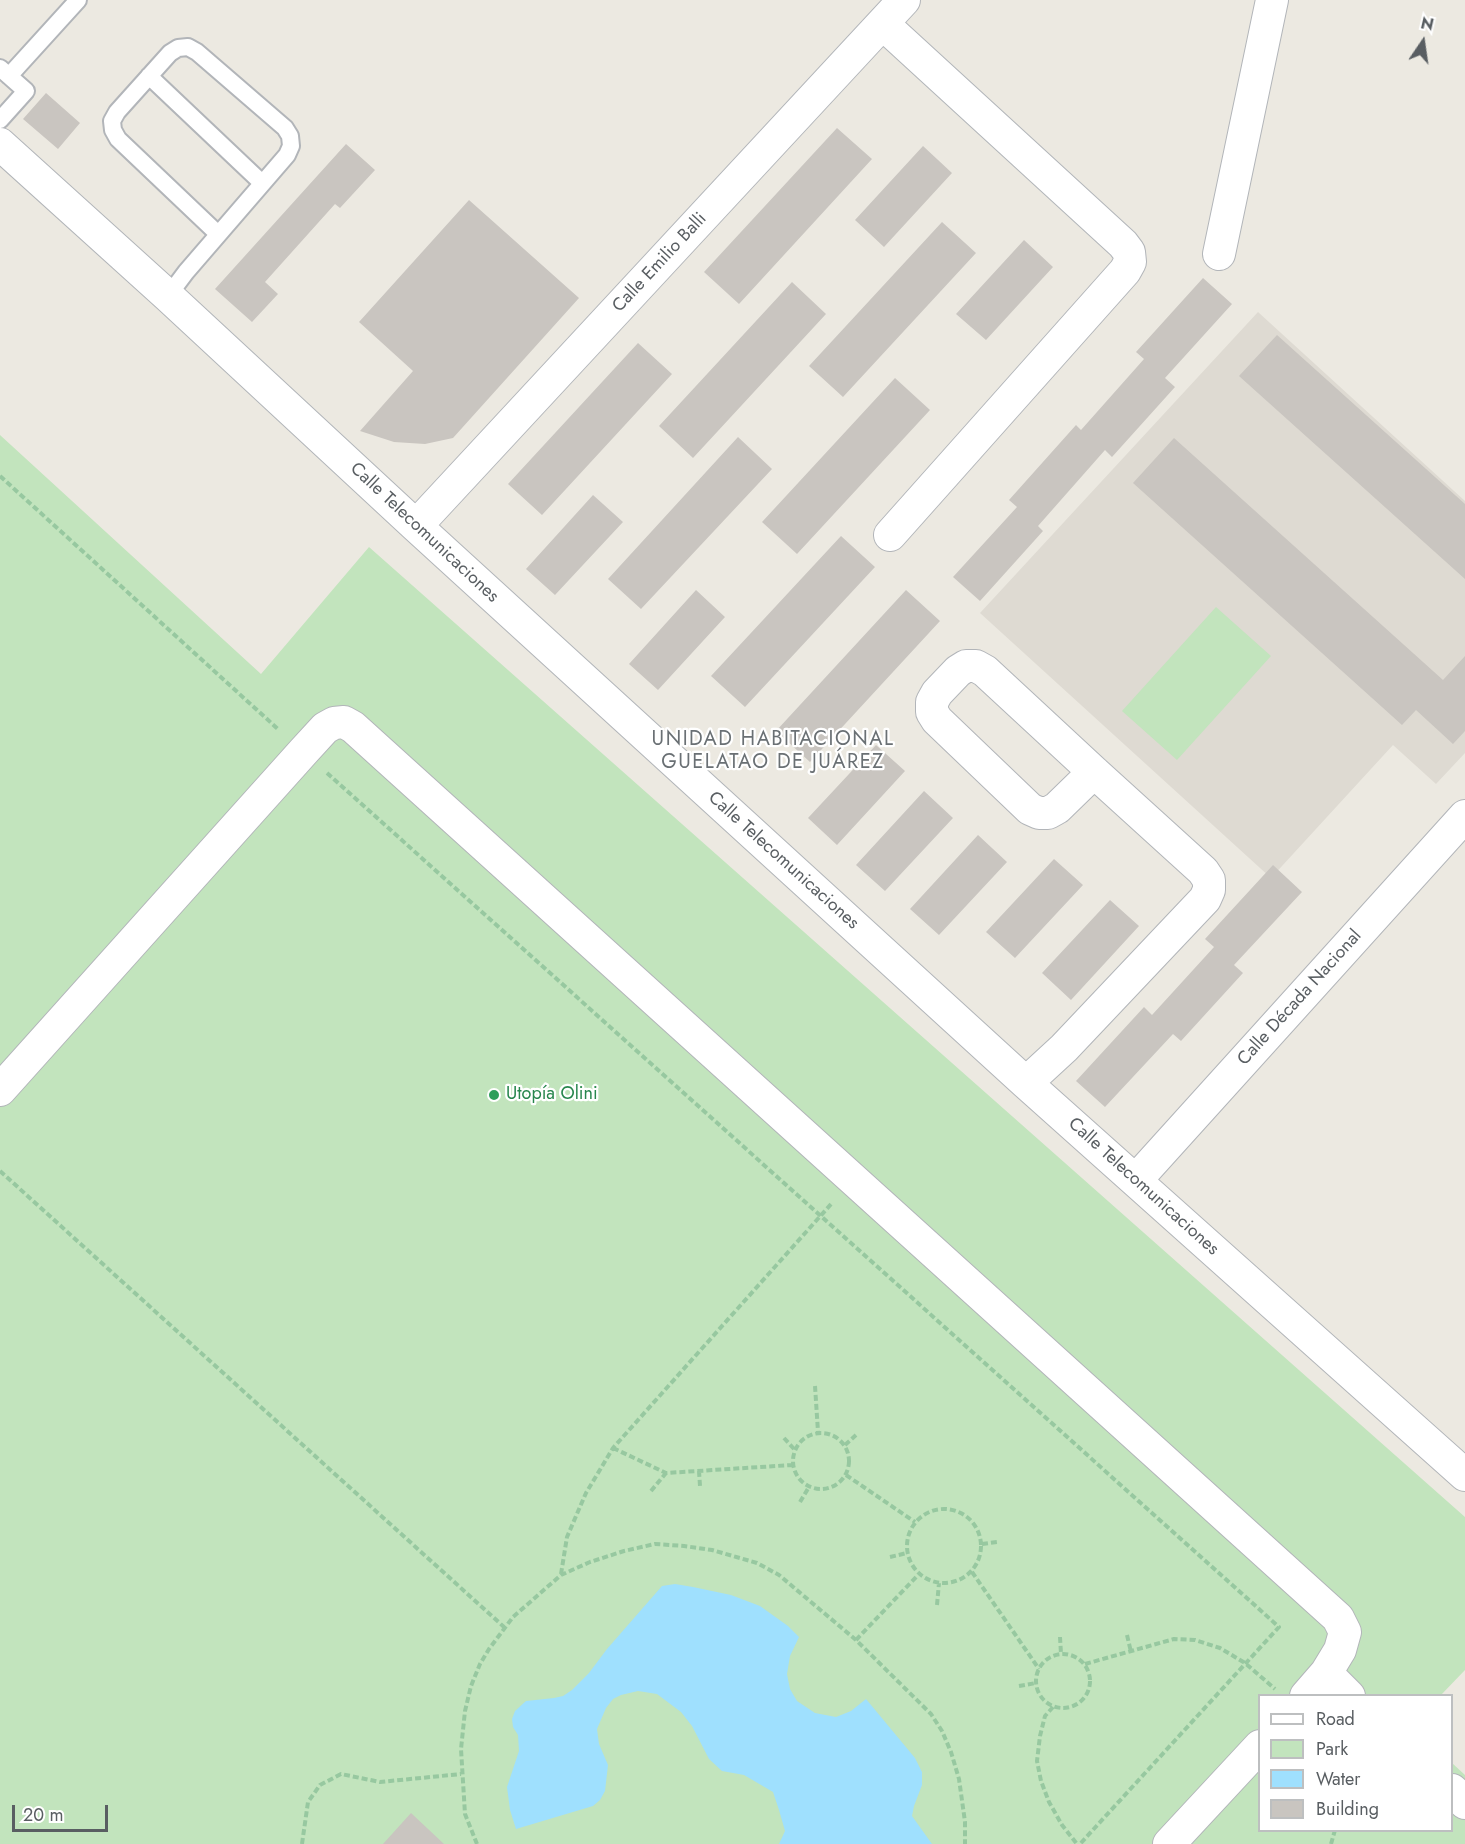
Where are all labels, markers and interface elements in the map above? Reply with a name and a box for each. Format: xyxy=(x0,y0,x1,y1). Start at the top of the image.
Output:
text: N xyxy=(1418,11,1436,37)
north arrow xyxy=(1393,12,1453,72)
street label: Calle Emilio Balli xyxy=(608,209,712,317)
street label: Calle Telecomunicaciones xyxy=(345,458,503,608)
district label: UNIDAD HABITACIONAL GUELATAO DE JUÁREZ xyxy=(652,728,894,775)
street label: Calle Telecomunicaciones xyxy=(703,788,863,934)
street label: Calle Década Nacional xyxy=(1233,926,1367,1070)
place label: Utopía Olini xyxy=(506,1084,598,1106)
marker: Utopía Olini xyxy=(487,1088,501,1102)
street label: Calle Telecomunicaciones xyxy=(1063,1114,1223,1260)
legend xyxy=(1258,1694,1453,1832)
text: Road xyxy=(1316,1706,1355,1732)
text: Park xyxy=(1316,1736,1348,1762)
text: Water xyxy=(1316,1766,1360,1792)
scale bar xyxy=(15,1793,111,1831)
text: Building xyxy=(1316,1796,1379,1822)
text: 20 m xyxy=(23,1802,63,1828)

